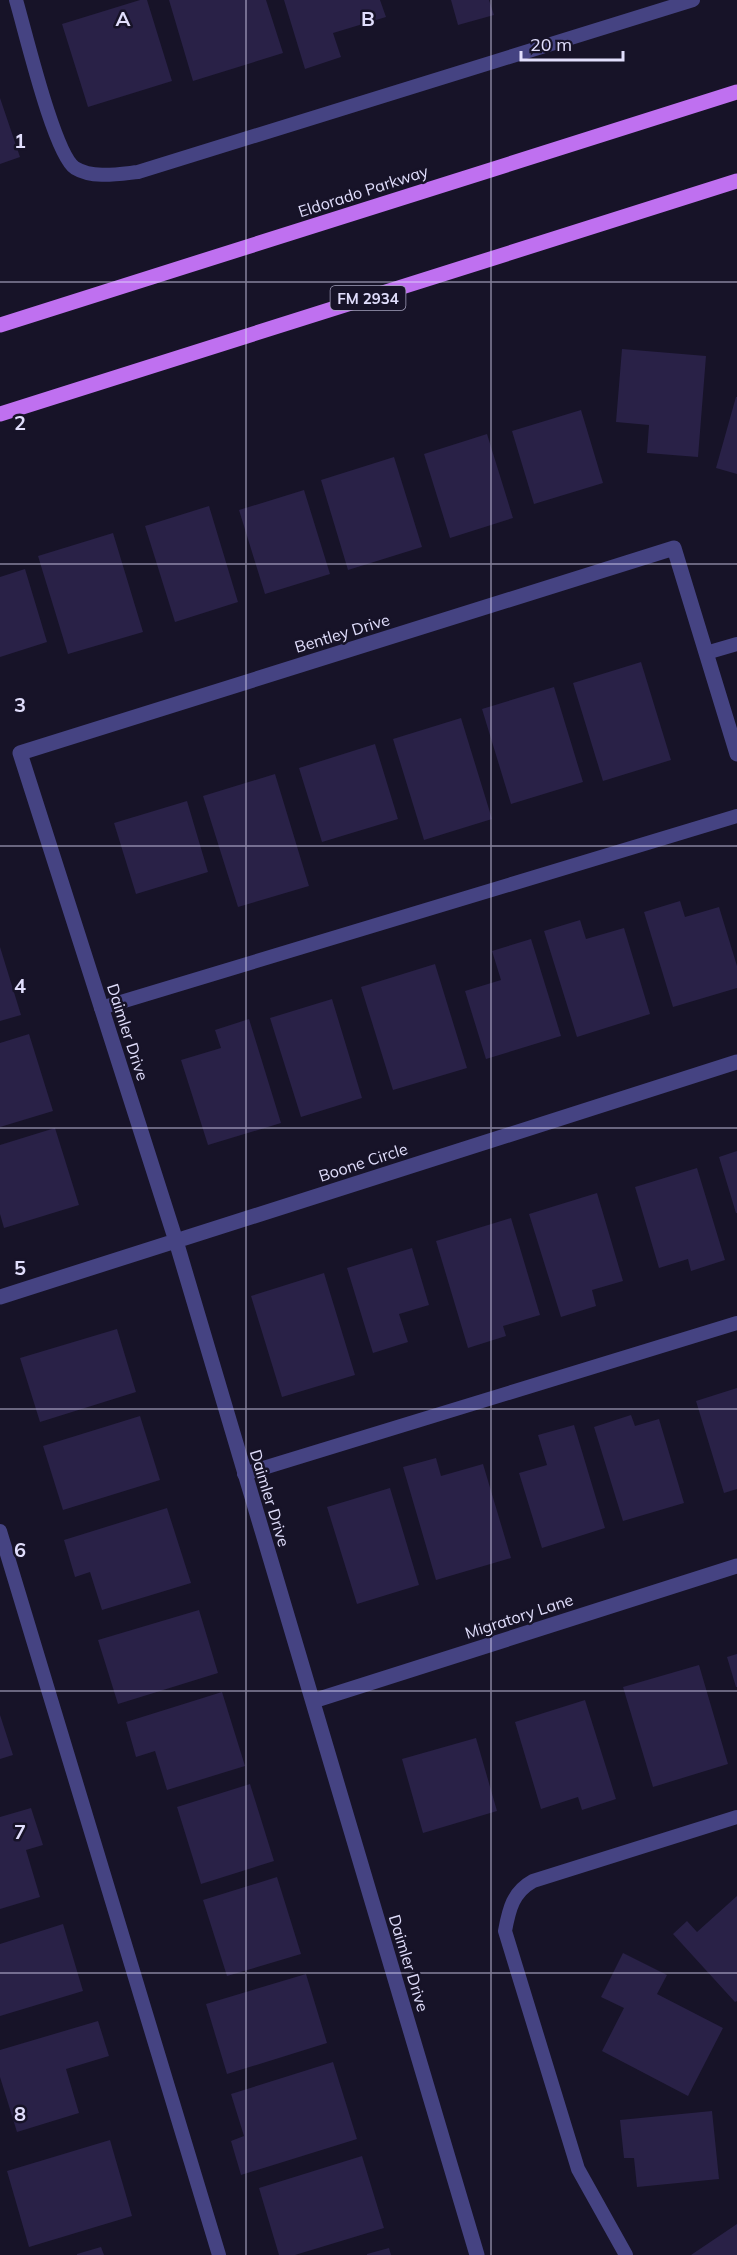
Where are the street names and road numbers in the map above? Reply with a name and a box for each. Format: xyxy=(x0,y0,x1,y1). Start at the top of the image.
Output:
street label: Eldorado Parkway xyxy=(296,160,431,221)
road number: FM 2934 xyxy=(330,286,406,310)
street label: Bentley Drive xyxy=(292,609,392,657)
street label: Daimler Drive xyxy=(103,981,153,1083)
street label: Boone Circle xyxy=(316,1138,410,1186)
street label: Daimler Drive xyxy=(246,1447,294,1549)
street label: Migratory Lane xyxy=(462,1589,576,1643)
street label: Daimler Drive xyxy=(385,1912,433,2014)

